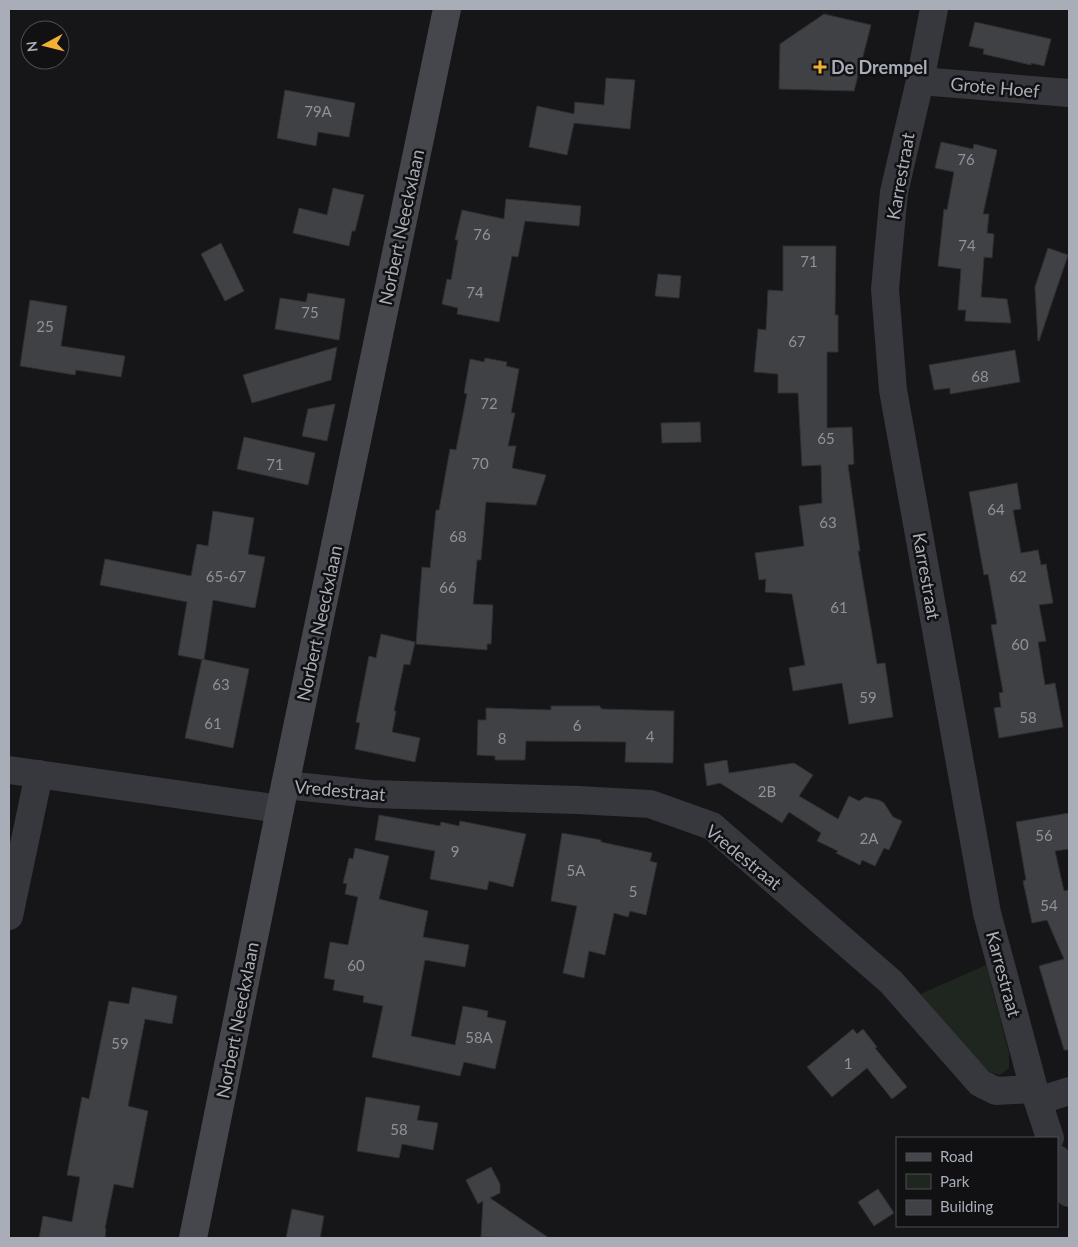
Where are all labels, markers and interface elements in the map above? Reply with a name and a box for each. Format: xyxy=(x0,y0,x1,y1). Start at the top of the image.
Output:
north arrow xyxy=(20,20,70,70)
text: N xyxy=(23,40,41,53)
place label: De Drempel xyxy=(831,56,928,78)
marker: De Drempel xyxy=(813,60,827,74)
street label: Grote Hoef xyxy=(950,72,1041,102)
house number: 79A xyxy=(304,102,333,120)
street label: Karrestraat xyxy=(882,130,919,221)
street label: Norbert Neeckxlaan xyxy=(374,147,428,307)
house number: 76 xyxy=(957,150,975,168)
house number: 76 xyxy=(473,225,491,243)
house number: 74 xyxy=(958,236,976,254)
house number: 71 xyxy=(800,252,818,270)
house number: 74 xyxy=(466,283,484,301)
house number: 75 xyxy=(301,303,319,321)
house number: 25 xyxy=(36,317,54,335)
house number: 67 xyxy=(788,332,806,350)
house number: 68 xyxy=(971,367,989,385)
house number: 72 xyxy=(480,394,498,412)
house number: 65 xyxy=(817,429,835,447)
house number: 70 xyxy=(471,454,489,472)
house number: 71 xyxy=(266,455,284,473)
house number: 64 xyxy=(987,500,1005,518)
house number: 63 xyxy=(819,513,837,531)
house number: 68 xyxy=(449,527,467,545)
street label: Karrestraat xyxy=(909,531,946,622)
street label: Norbert Neeckxlaan xyxy=(292,543,346,703)
house number: 65-67 xyxy=(206,567,246,585)
house number: 62 xyxy=(1009,567,1027,585)
house number: 66 xyxy=(439,578,457,596)
house number: 61 xyxy=(830,598,848,616)
house number: 60 xyxy=(1011,635,1029,653)
house number: 63 xyxy=(212,675,230,693)
house number: 59 xyxy=(859,688,877,706)
house number: 58 xyxy=(1019,708,1037,726)
house number: 61 xyxy=(204,714,222,732)
house number: 6 xyxy=(573,716,582,734)
house number: 4 xyxy=(646,727,655,745)
house number: 8 xyxy=(498,729,506,747)
street label: Vredestraat xyxy=(294,775,387,805)
house number: 2B xyxy=(758,782,776,800)
street label: Vredestraat xyxy=(702,820,787,895)
house number: 56 xyxy=(1035,826,1053,844)
house number: 2A xyxy=(860,829,879,847)
house number: 9 xyxy=(451,842,459,860)
house number: 5A xyxy=(567,861,586,879)
house number: 5 xyxy=(629,882,637,900)
house number: 54 xyxy=(1040,896,1058,914)
street label: Karrestraat xyxy=(982,929,1026,1020)
street label: Norbert Neeckxlaan xyxy=(211,940,263,1100)
house number: 60 xyxy=(347,956,365,974)
house number: 58A xyxy=(465,1028,494,1046)
house number: 59 xyxy=(111,1034,129,1052)
house number: 1 xyxy=(844,1054,852,1072)
house number: 58 xyxy=(390,1120,408,1138)
legend xyxy=(896,1137,1058,1227)
text: Road xyxy=(940,1147,973,1165)
text: Park xyxy=(940,1172,970,1190)
text: Building xyxy=(940,1197,993,1215)

